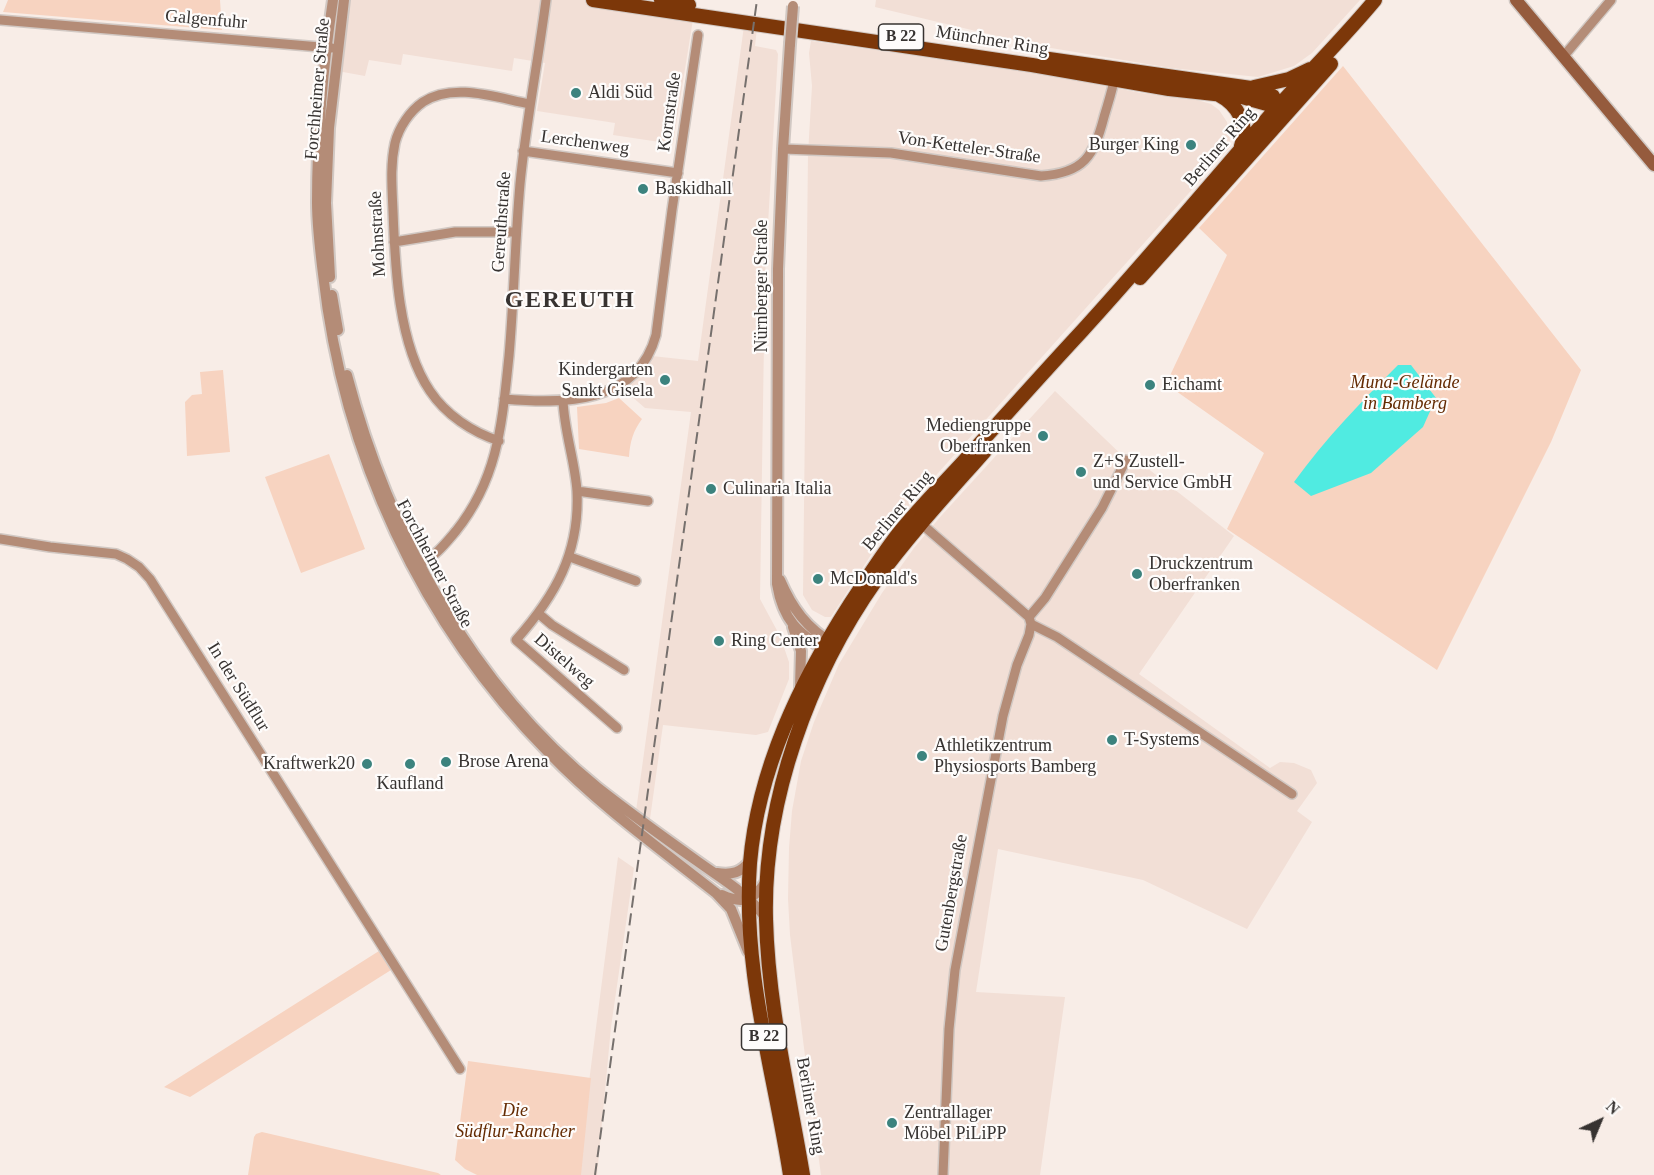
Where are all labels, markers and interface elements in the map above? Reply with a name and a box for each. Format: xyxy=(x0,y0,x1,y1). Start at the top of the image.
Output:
street label: Galgenfuhr xyxy=(164,6,248,34)
street label: Forchheimer Straße xyxy=(301,17,335,161)
street label: Münchner Ring xyxy=(934,21,1050,61)
road number: B 22 xyxy=(878,24,924,50)
street label: Kornstraße xyxy=(654,71,686,153)
place label: Aldi Süd xyxy=(588,82,653,104)
marker: Aldi Süd xyxy=(569,86,583,100)
street label: Berliner Ring xyxy=(1180,103,1260,191)
street label: Lerchenweg xyxy=(539,126,631,160)
street label: Von-Ketteler-Straße xyxy=(896,127,1042,169)
place label: Burger King xyxy=(1089,134,1179,156)
marker: Burger King xyxy=(1184,138,1198,152)
street label: Gereuthstraße xyxy=(488,171,516,273)
place label: Baskidhall xyxy=(655,178,732,200)
marker: Baskidhall xyxy=(636,182,650,196)
street label: Mohnstraße xyxy=(365,191,391,277)
street label: Nürnberger Straße xyxy=(751,219,773,353)
district label: GEREUTH xyxy=(505,287,635,315)
place label: Kindergarten Sankt Gisela xyxy=(558,359,653,401)
park label: Muna-Gelände in Bamberg xyxy=(1351,372,1459,415)
marker: Kindergarten Sankt Gisela xyxy=(658,373,672,387)
place label: Eichamt xyxy=(1162,374,1222,396)
marker: Eichamt xyxy=(1143,378,1157,392)
place label: Mediengruppe Oberfranken xyxy=(926,415,1031,458)
marker: Mediengruppe Oberfranken xyxy=(1036,429,1050,443)
place label: Z+S Zustell- und Service GmbH xyxy=(1093,451,1232,494)
marker: Z+S Zustell- und Service GmbH xyxy=(1074,465,1088,479)
street label: Berliner Ring xyxy=(858,466,938,556)
place label: Culinaria Italia xyxy=(723,478,831,500)
marker: Culinaria Italia xyxy=(704,482,718,496)
street label: Forchheimer Straße xyxy=(391,496,477,632)
place label: Druckzentrum Oberfranken xyxy=(1149,553,1253,596)
marker: Druckzentrum Oberfranken xyxy=(1130,567,1144,581)
place label: McDonald's xyxy=(830,568,917,590)
marker: McDonald's xyxy=(811,572,825,586)
street label: Distelweg xyxy=(529,629,599,693)
place label: Ring Center xyxy=(731,630,818,652)
marker: Ring Center xyxy=(712,634,726,648)
street label: In der Südflur xyxy=(202,638,274,736)
place label: T-Systems xyxy=(1124,729,1199,751)
marker: T-Systems xyxy=(1105,733,1119,747)
place label: Athletikzentrum Physiosports Bamberg xyxy=(934,735,1096,777)
marker: Athletikzentrum Physiosports Bamberg xyxy=(915,749,929,763)
place label: Brose Arena xyxy=(458,751,548,773)
place label: Kraftwerk20 xyxy=(263,753,355,775)
marker: Brose Arena xyxy=(439,755,453,769)
marker: Kraftwerk20 xyxy=(360,757,374,771)
marker: Kaufland xyxy=(403,757,417,771)
place label: Kaufland xyxy=(377,773,443,795)
street label: Gutenbergstraße xyxy=(931,833,973,953)
road number: B 22 xyxy=(742,1024,786,1050)
street label: Berliner Ring xyxy=(791,1056,829,1156)
north arrow xyxy=(1570,1091,1630,1151)
text: N xyxy=(1603,1098,1623,1118)
park label: Die Südflur-Rancher xyxy=(455,1100,575,1142)
place label: Zentrallager Möbel PiLiPP xyxy=(904,1102,1007,1144)
marker: Zentrallager Möbel PiLiPP xyxy=(885,1116,899,1130)

